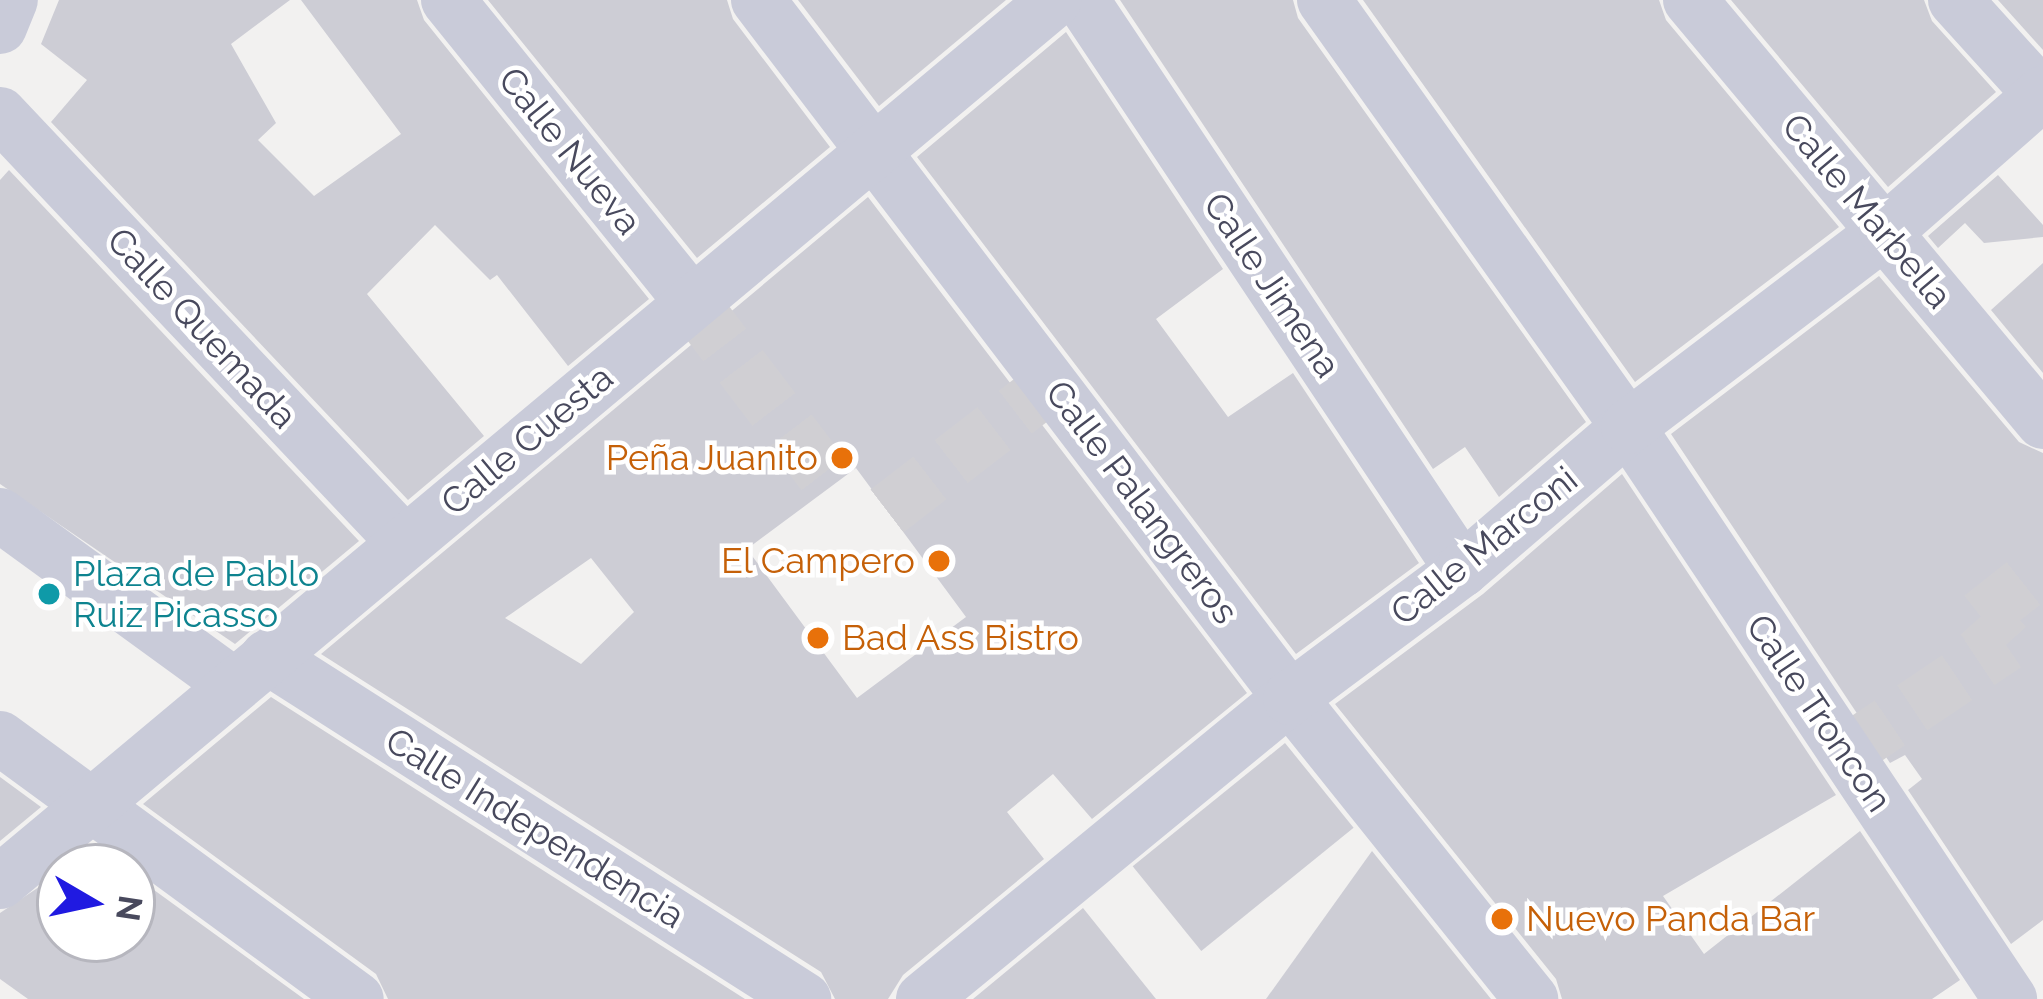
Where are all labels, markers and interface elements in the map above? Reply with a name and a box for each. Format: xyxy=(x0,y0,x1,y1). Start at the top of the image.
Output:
street label: Calle Nueva xyxy=(490,59,650,243)
street label: Calle Marbella xyxy=(1773,105,1961,317)
street label: Calle Jimena xyxy=(1194,184,1350,386)
street label: Calle Quemada xyxy=(98,219,306,437)
street label: Calle Cuesta xyxy=(432,356,622,524)
street label: Calle Palangreros xyxy=(1037,372,1247,632)
place label: Peña Juanito xyxy=(605,436,818,480)
marker: Peña Juanito xyxy=(829,445,855,471)
street label: Calle Marconi xyxy=(1382,458,1586,634)
place label: El Campero xyxy=(720,539,915,583)
marker: El Campero xyxy=(926,548,952,574)
place label: Plaza de Pablo Ruiz Picasso xyxy=(73,551,319,636)
marker: Plaza de Pablo Ruiz Picasso xyxy=(36,581,62,607)
street label: Calle Troncon xyxy=(1737,606,1901,820)
place label: Bad Ass Bistro xyxy=(842,616,1080,660)
marker: Bad Ass Bistro xyxy=(805,625,831,651)
street label: Calle Independencia xyxy=(378,719,692,937)
north arrow xyxy=(36,843,156,963)
text: N xyxy=(108,893,150,924)
place label: Nuevo Panda Bar xyxy=(1526,897,1815,941)
marker: Nuevo Panda Bar xyxy=(1489,906,1515,932)

